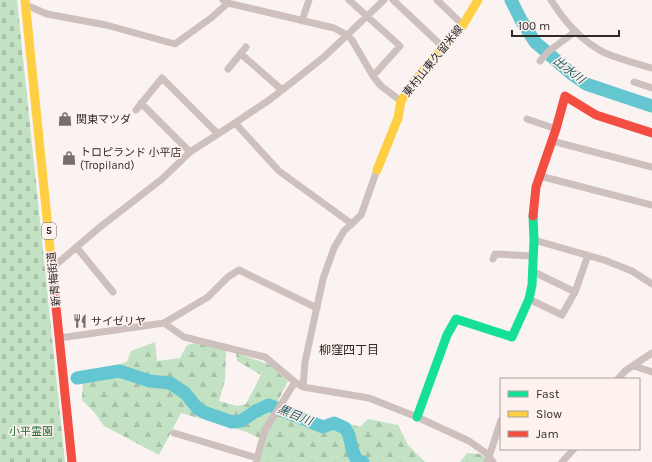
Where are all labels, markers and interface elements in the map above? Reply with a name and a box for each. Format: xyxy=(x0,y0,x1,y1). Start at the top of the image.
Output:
scale bar xyxy=(512,12,619,38)
text: 100 m xyxy=(518,19,550,33)
street label: 東村山東久留米線 xyxy=(400,23,466,99)
water label: 出水川 xyxy=(551,53,589,88)
shop icon: 関東マツダ xyxy=(57,111,73,127)
place label: 関東マツダ xyxy=(76,113,131,126)
place label: トロピランド 小平店 (Tropiland) xyxy=(80,146,182,172)
shop icon: トロピランド 小平店 (Tropiland) xyxy=(61,150,77,166)
road number: 5 xyxy=(42,223,56,239)
street label: 新青梅街道 xyxy=(45,251,63,307)
restaurant icon: サイゼリヤ xyxy=(72,313,88,329)
place label: サイゼリヤ xyxy=(91,315,146,328)
district label: 柳窪四丁目 xyxy=(319,343,379,357)
legend xyxy=(500,378,640,450)
text: Fast xyxy=(536,387,560,401)
water label: 黒目川 xyxy=(276,402,316,429)
text: Slow xyxy=(536,407,562,421)
park label: 小平霊園 xyxy=(9,425,53,438)
text: Jam xyxy=(536,427,559,441)

